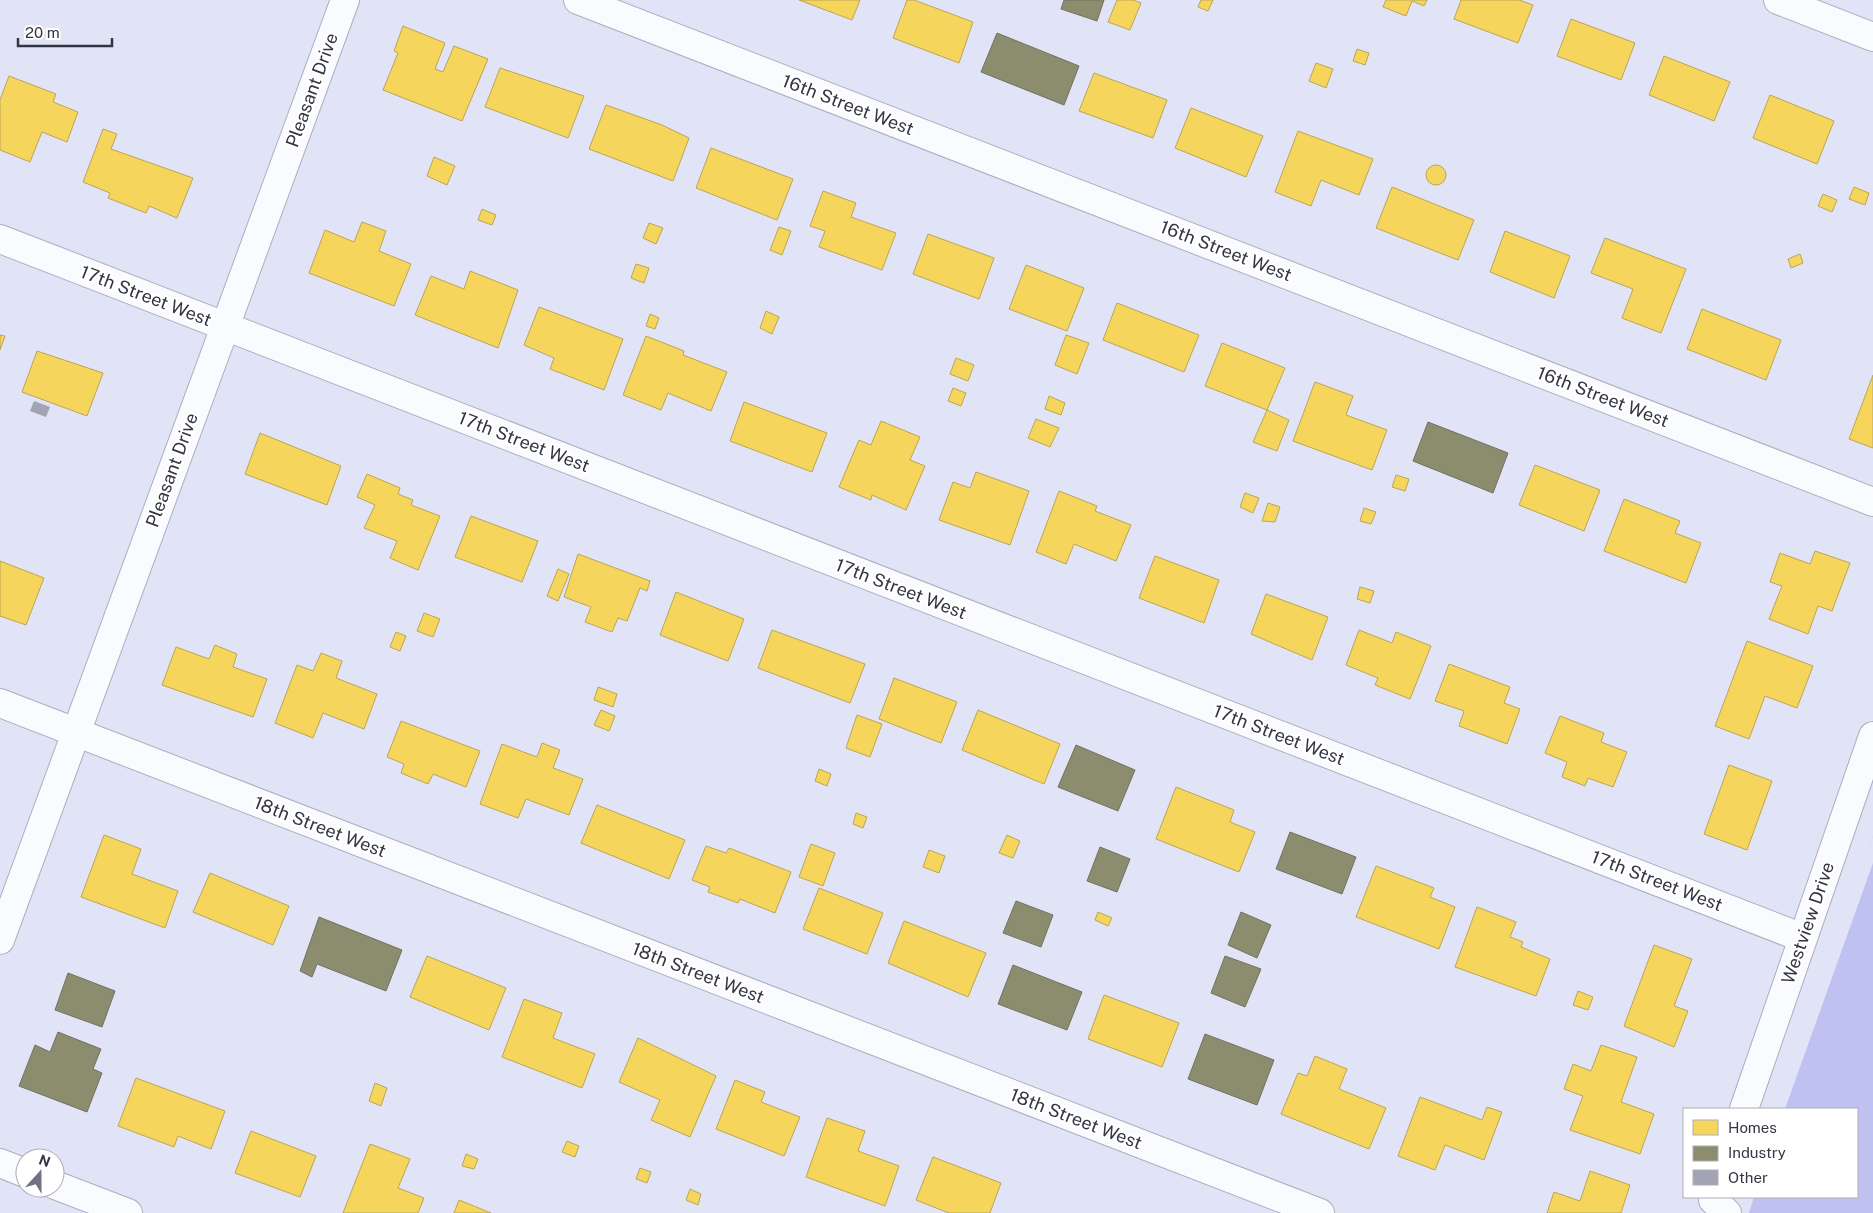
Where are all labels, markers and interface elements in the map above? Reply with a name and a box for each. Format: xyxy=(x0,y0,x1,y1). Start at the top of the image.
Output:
scale bar xyxy=(18,15,111,47)
text: 20 m xyxy=(25,24,60,41)
street label: Pleasant Drive xyxy=(281,30,342,150)
street label: 16th Street West xyxy=(779,70,917,139)
street label: 16th Street West xyxy=(1157,216,1295,285)
street label: 17th Street West xyxy=(78,261,215,330)
street label: 16th Street West xyxy=(1534,362,1672,431)
street label: 17th Street West xyxy=(456,407,593,476)
street label: Pleasant Drive xyxy=(141,410,202,530)
street label: 17th Street West xyxy=(833,554,970,623)
street label: 17th Street West xyxy=(1211,700,1348,769)
street label: 18th Street West xyxy=(251,792,389,861)
street label: 17th Street West xyxy=(1589,846,1726,915)
street label: Westview Drive xyxy=(1777,859,1838,987)
street label: 18th Street West xyxy=(629,938,767,1007)
street label: 18th Street West xyxy=(1007,1084,1145,1153)
legend xyxy=(1683,1108,1858,1198)
text: Homes xyxy=(1728,1119,1777,1136)
text: Industry xyxy=(1728,1144,1786,1161)
north arrow xyxy=(15,1148,65,1198)
text: N xyxy=(37,1151,53,1170)
text: Other xyxy=(1728,1169,1768,1186)

